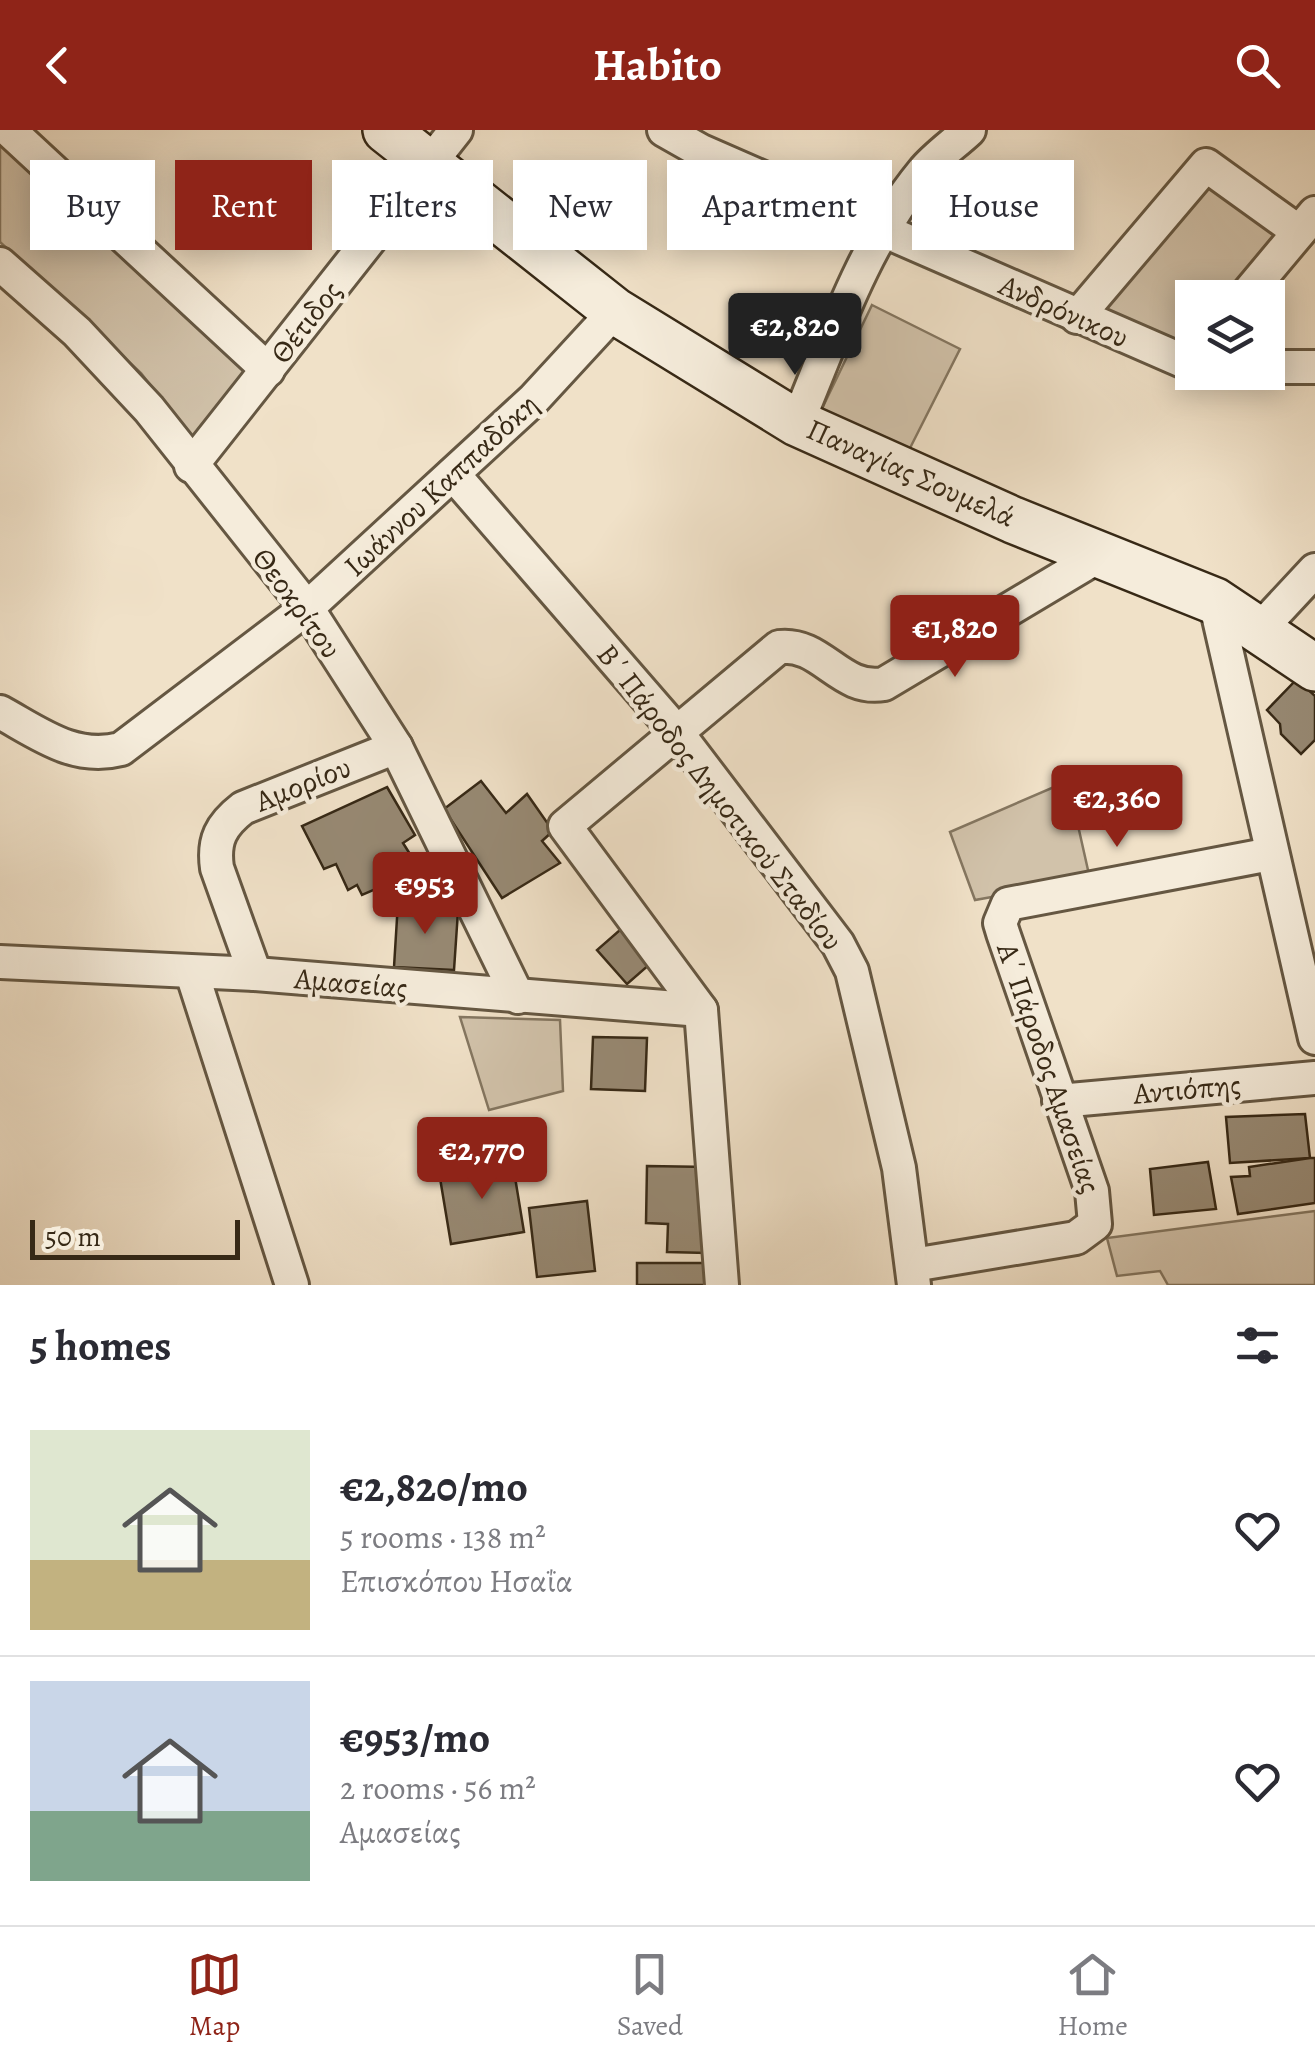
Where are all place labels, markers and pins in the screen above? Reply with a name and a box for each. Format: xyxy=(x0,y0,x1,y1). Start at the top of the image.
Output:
pin: €2,820 xyxy=(714,293,876,378)
pin: €1,820 xyxy=(874,595,1036,680)
pin: €2,360 xyxy=(1036,765,1198,850)
pin: €953 xyxy=(366,852,484,937)
pin: €2,770 xyxy=(401,1117,563,1202)

